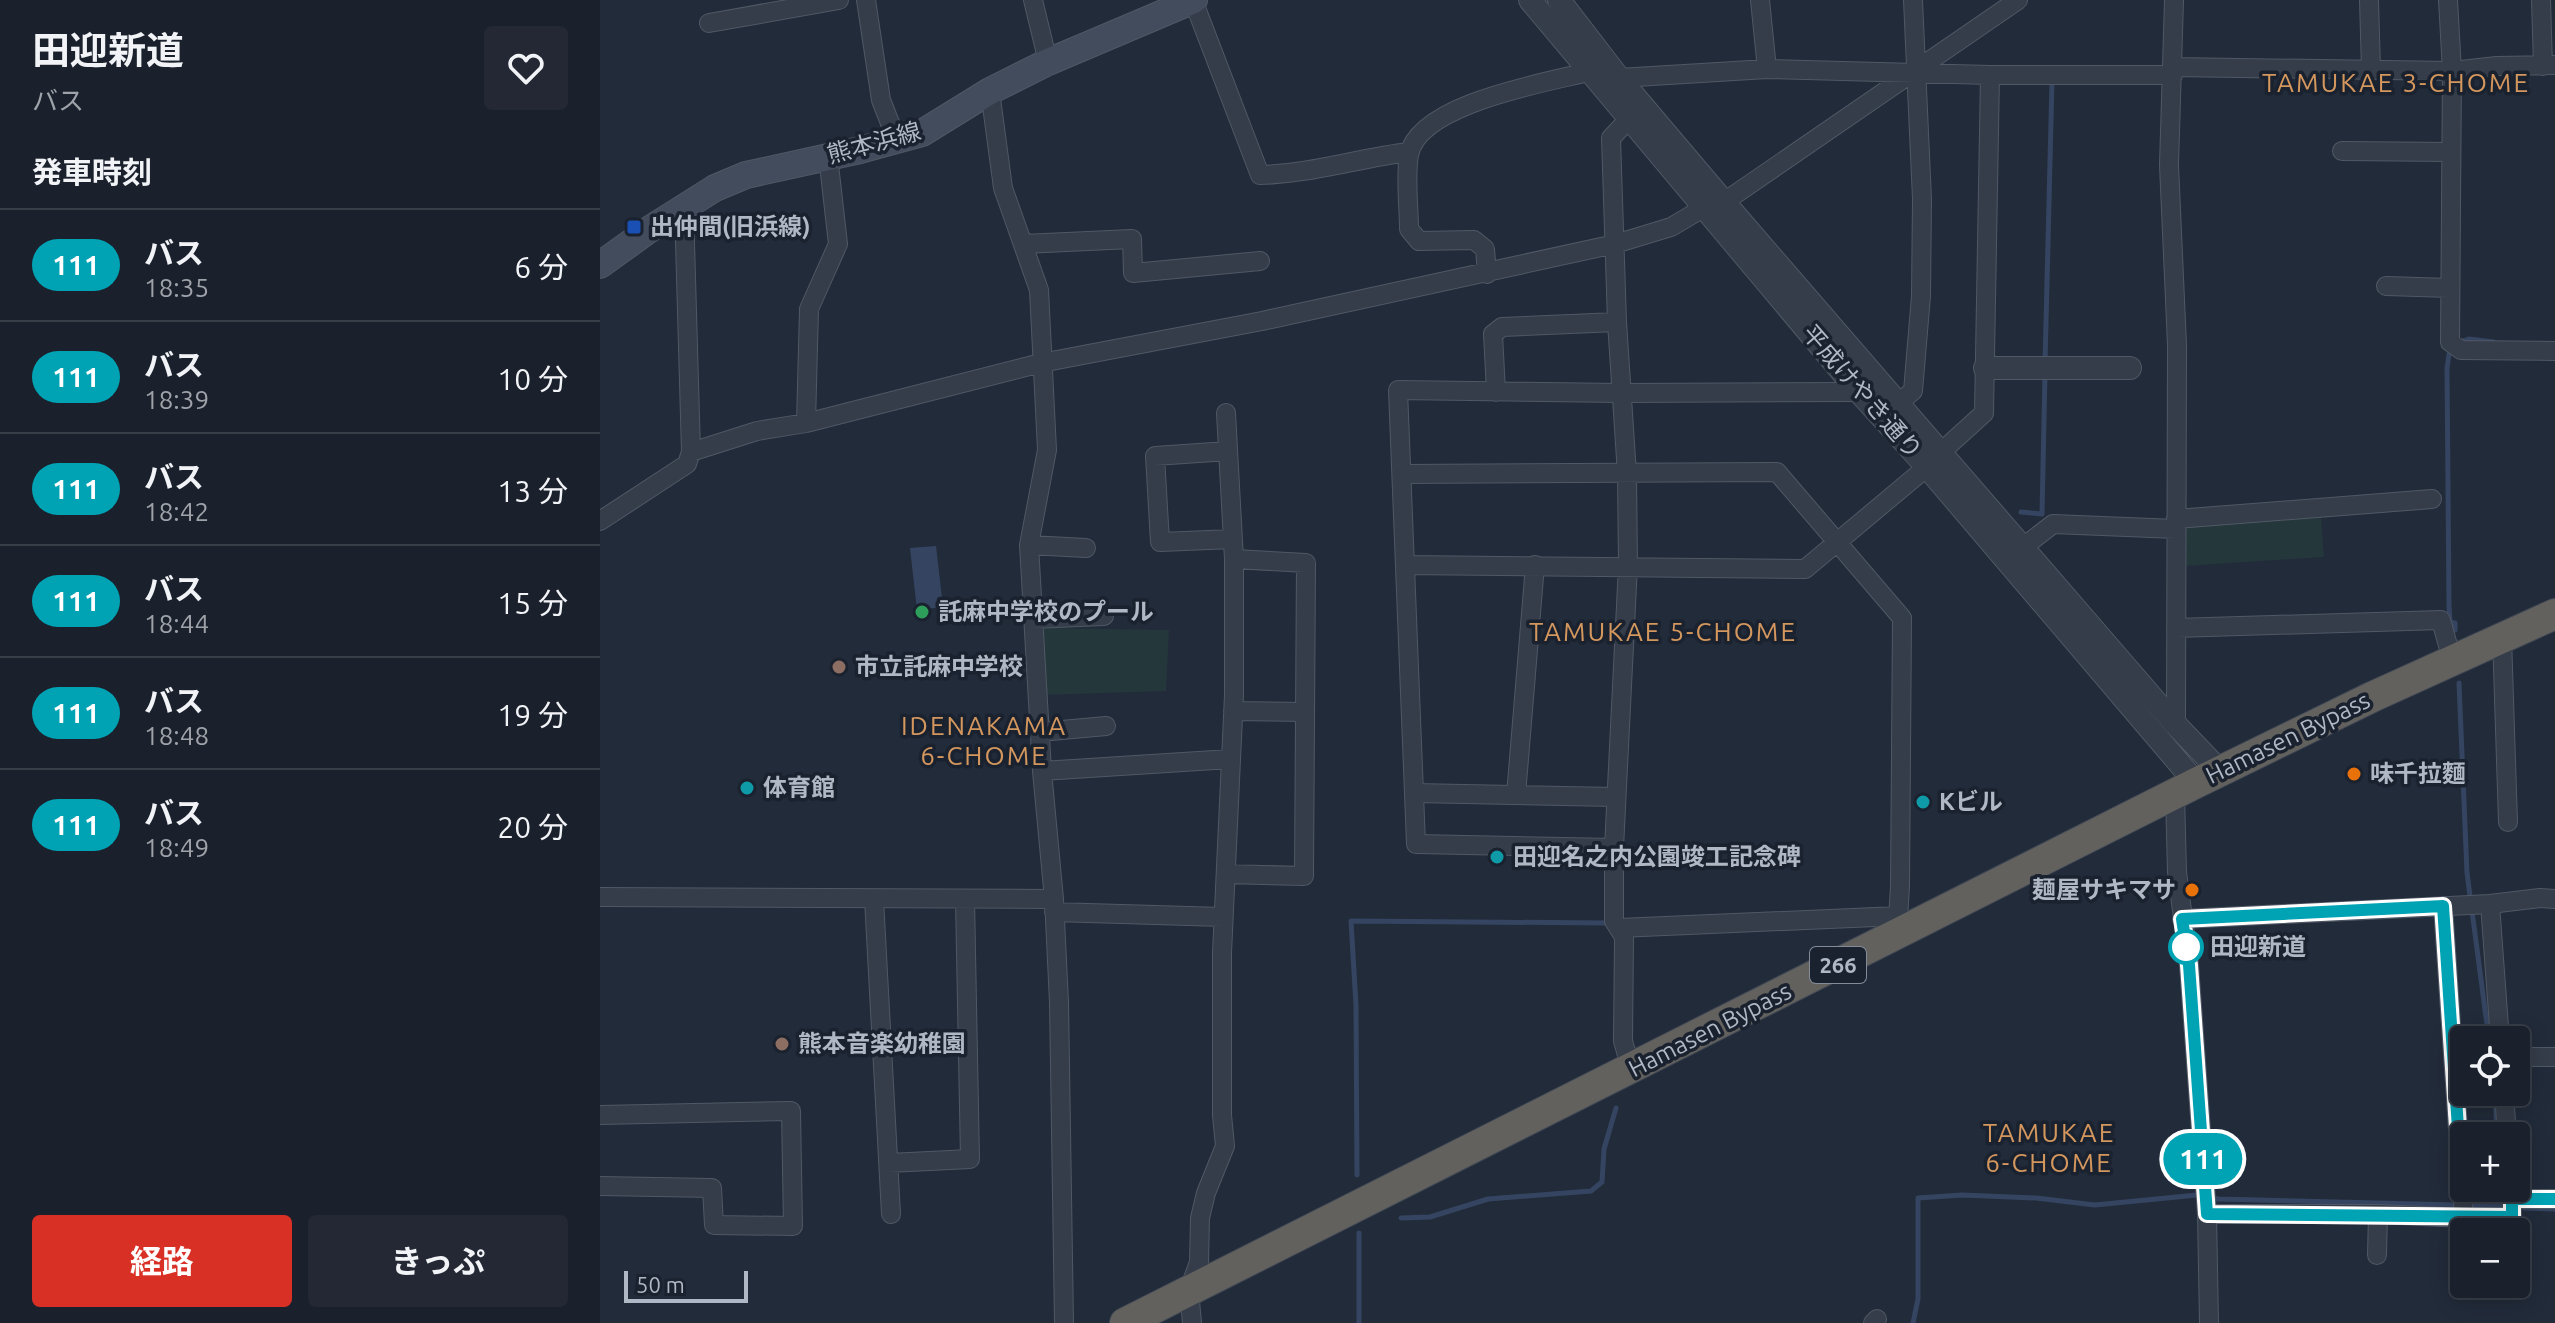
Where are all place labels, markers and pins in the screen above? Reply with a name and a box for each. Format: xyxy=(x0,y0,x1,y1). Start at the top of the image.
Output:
place label: 出仲間(旧浜線) xyxy=(650,213,811,240)
marker: 出仲間(旧浜線) xyxy=(625,218,643,236)
place label: 託麻中学校のプール xyxy=(938,598,1154,625)
marker: 託麻中学校のプール xyxy=(913,603,931,621)
place label: 市立託麻中学校 xyxy=(855,653,1023,680)
marker: 市立託麻中学校 xyxy=(830,658,848,676)
place label: 味千拉麵 xyxy=(2370,760,2466,787)
marker: 味千拉麵 xyxy=(2345,765,2363,783)
place label: 体育館 xyxy=(763,774,835,801)
marker: 体育館 xyxy=(738,779,756,797)
place label: Kビル xyxy=(1939,788,2003,815)
marker: Kビル xyxy=(1914,793,1932,811)
place label: 田迎名之内公園竣工記念碑 xyxy=(1513,843,1801,870)
marker: 田迎名之内公園竣工記念碑 xyxy=(1488,848,1506,866)
place label: 麺屋サキマサ xyxy=(2032,876,2176,903)
marker: 麺屋サキマサ xyxy=(2183,881,2201,899)
marker: 田迎新道 xyxy=(2169,930,2203,964)
place label: 田迎新道 xyxy=(2210,933,2306,960)
place label: 熊本音楽幼稚園 xyxy=(798,1030,966,1057)
marker: 熊本音楽幼稚園 xyxy=(773,1035,791,1053)

